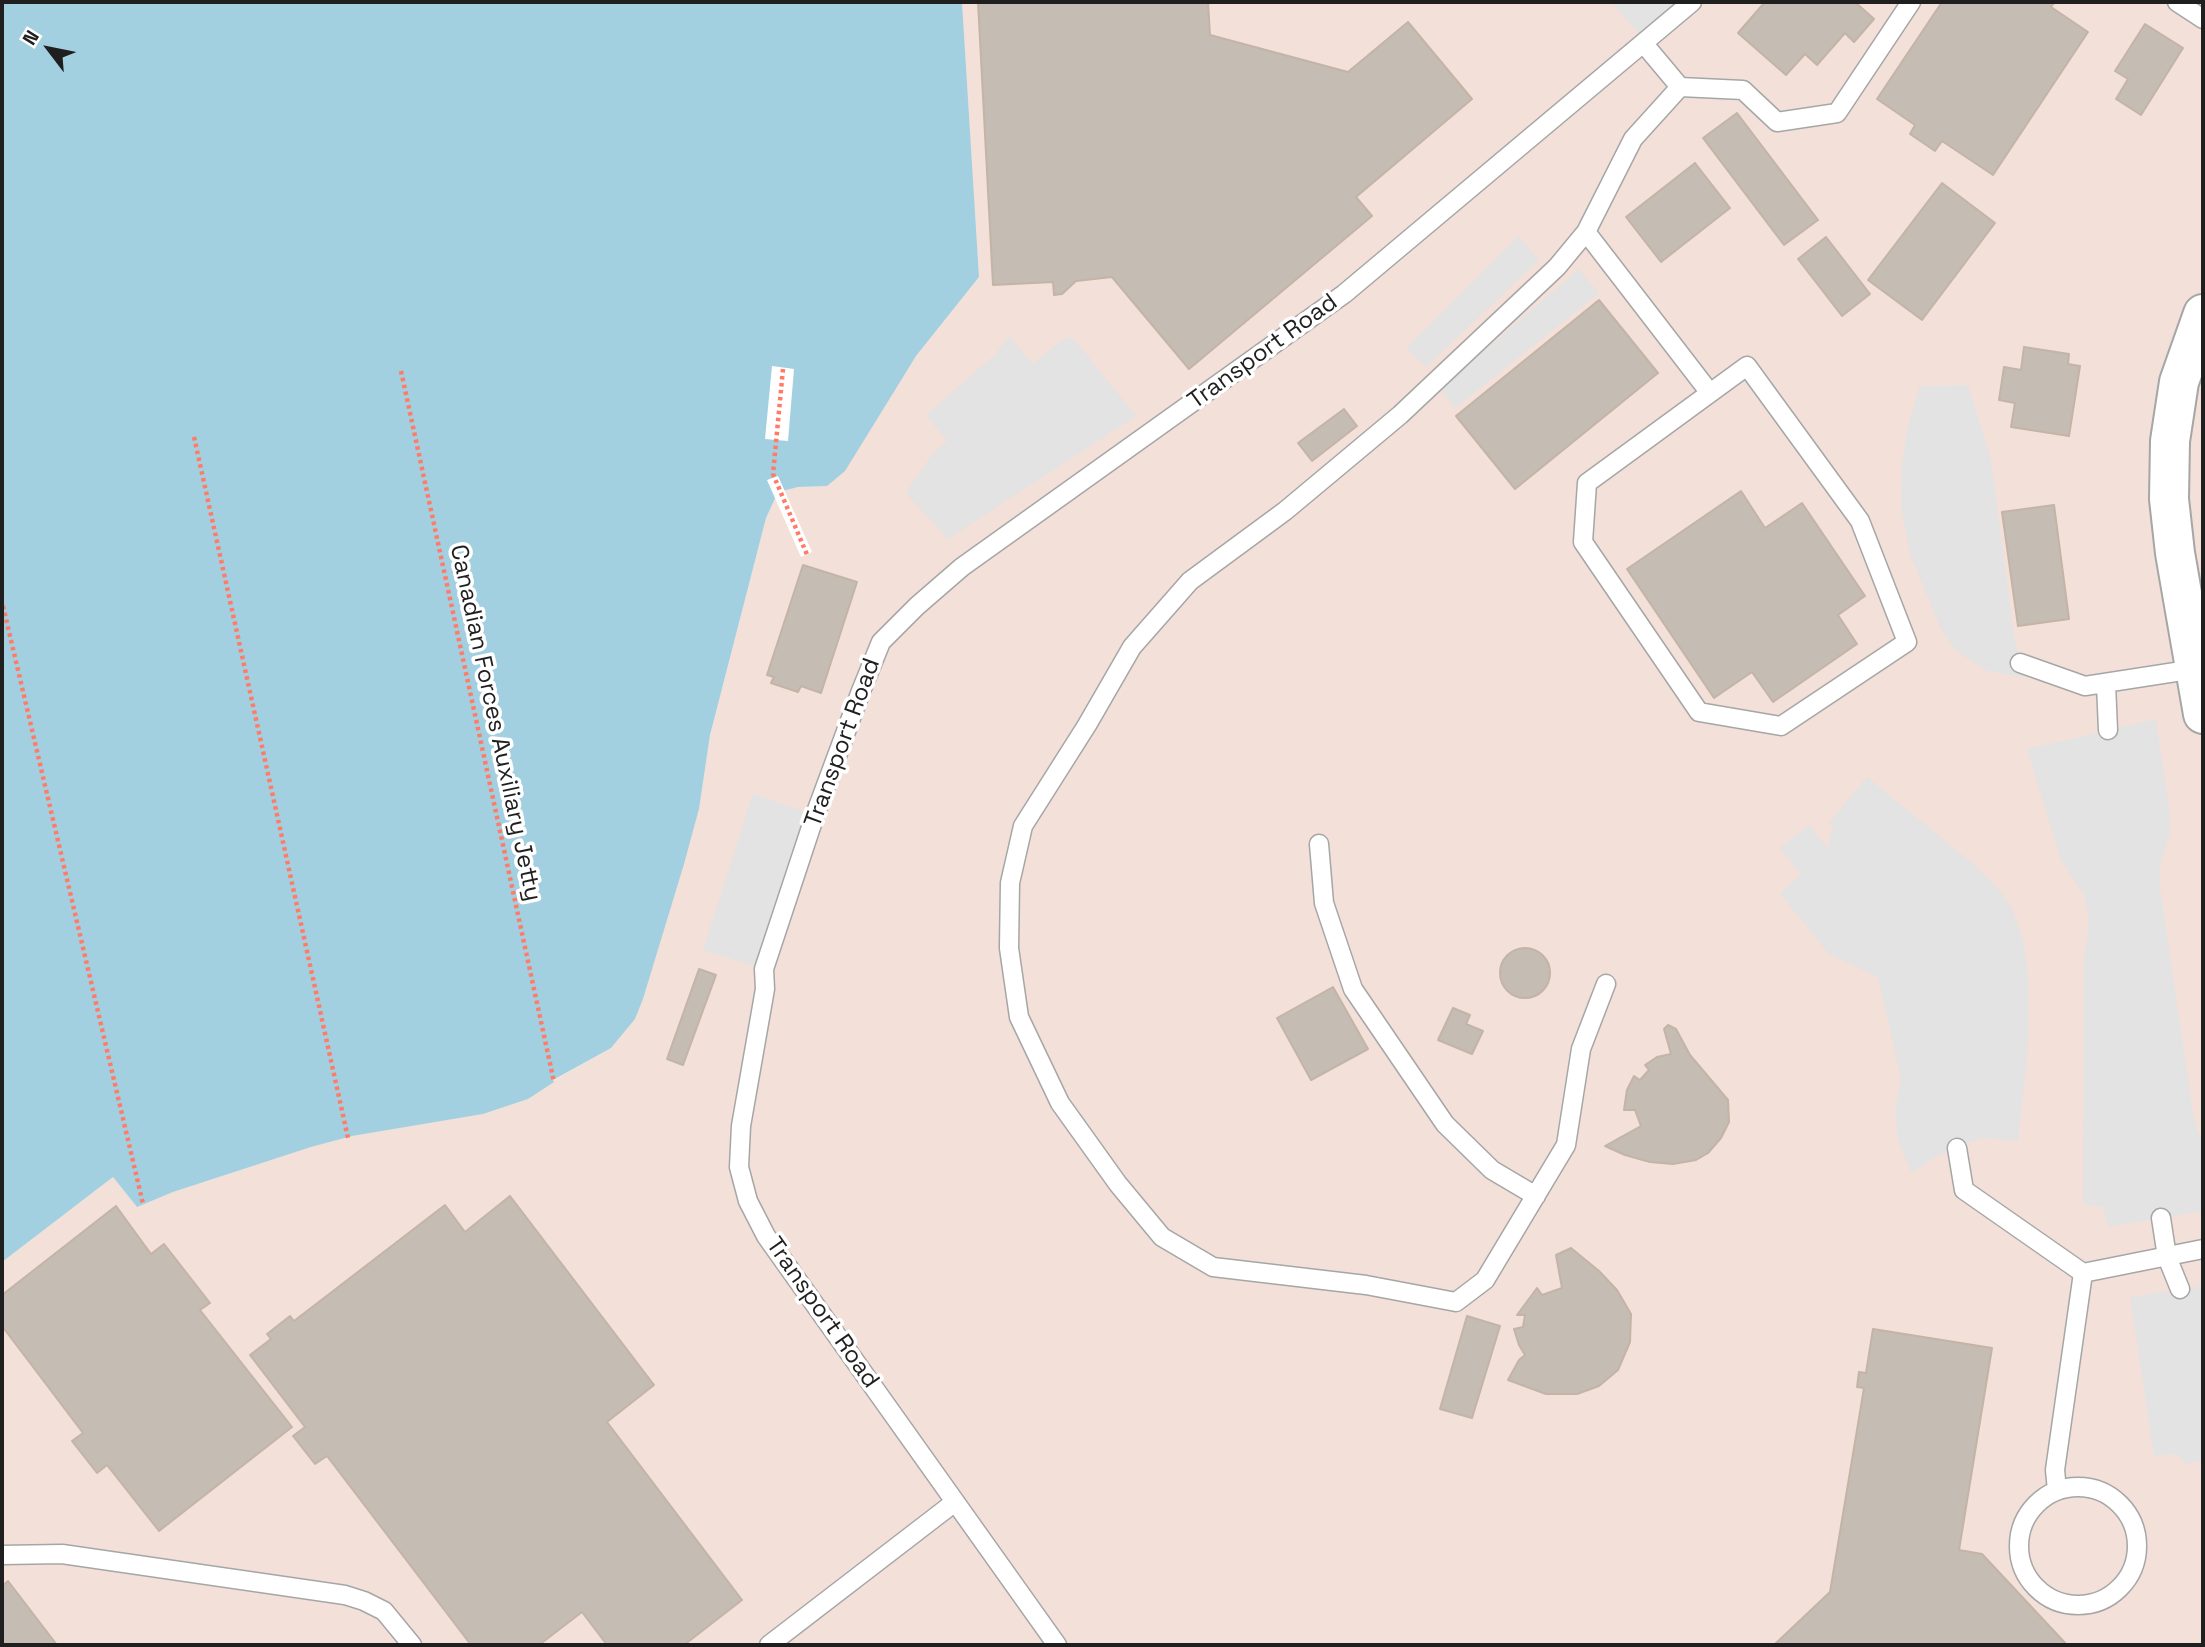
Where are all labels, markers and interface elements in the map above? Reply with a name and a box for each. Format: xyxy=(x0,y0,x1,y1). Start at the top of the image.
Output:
north arrow xyxy=(14,14,84,84)
text: N xyxy=(17,26,45,50)
street label: Transport Road xyxy=(1183,288,1343,416)
street label: Canadian Forces Auxiliary Jetty xyxy=(443,542,547,904)
street label: Transport Road xyxy=(799,655,887,831)
street label: Transport Road xyxy=(759,1232,885,1394)

